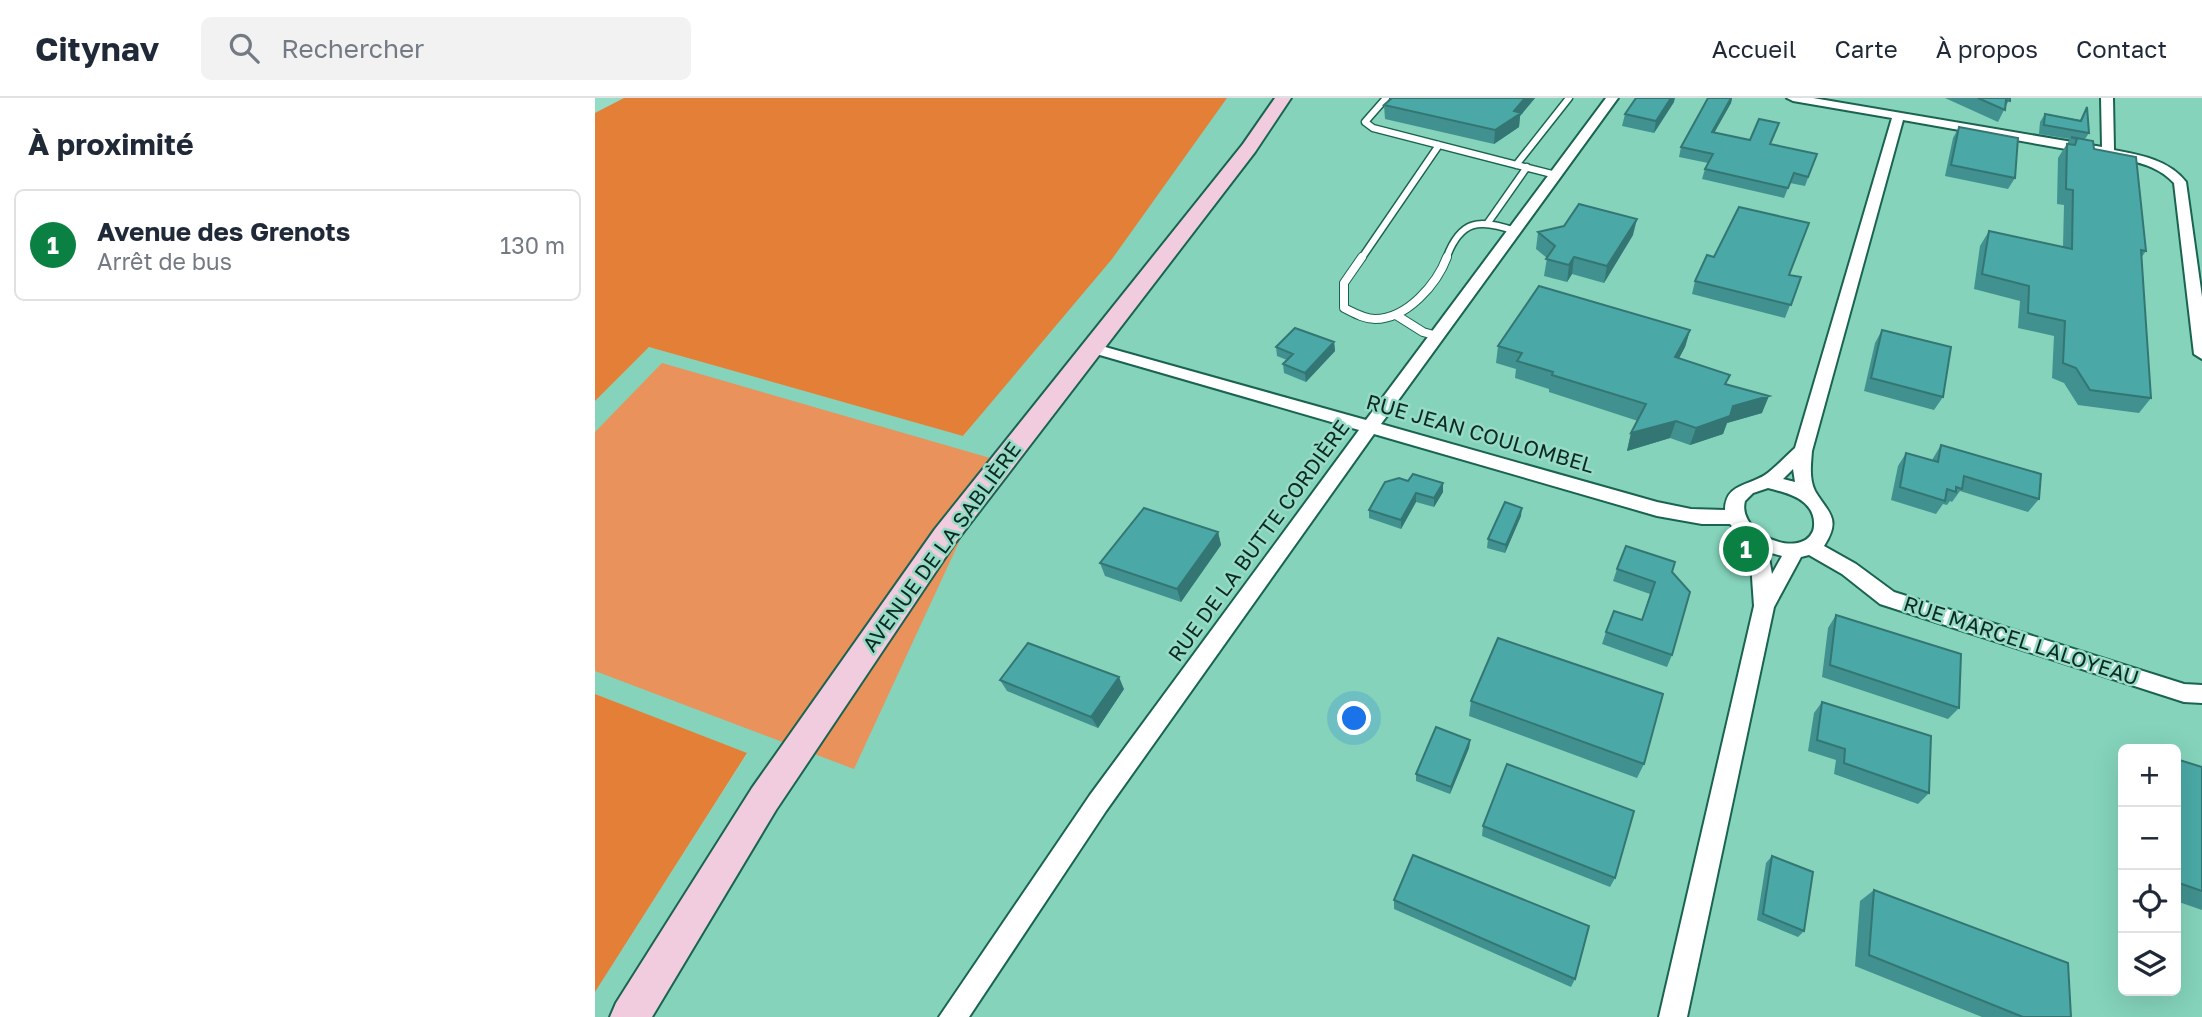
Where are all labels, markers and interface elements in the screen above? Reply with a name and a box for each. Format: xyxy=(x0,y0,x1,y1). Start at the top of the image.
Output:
search box xyxy=(201,17,691,80)
text: Citynav xyxy=(35,29,159,68)
icon: search xyxy=(225,29,263,67)
text: Rechercher xyxy=(281,33,424,64)
text: Accueil xyxy=(1712,34,1796,63)
text: Carte xyxy=(1834,34,1898,63)
text: À propos xyxy=(1936,34,2038,63)
text: Contact xyxy=(2076,34,2167,63)
text: À proximité xyxy=(28,126,194,162)
text: Avenue des Grenots xyxy=(97,216,350,247)
text: 1 xyxy=(47,231,59,259)
text: 130 m xyxy=(500,231,565,259)
text: Arrêt de bus xyxy=(97,247,232,275)
street label: RUE JEAN COULOMBEL xyxy=(1363,388,1597,478)
street label: RUE DE LA BUTTE CORDIÈRE xyxy=(1162,415,1354,666)
street label: AVENUE DE LA SABLIÈRE xyxy=(856,436,1026,656)
pin: 1 xyxy=(1723,523,1769,575)
street label: RUE MARCEL LALOYEAU xyxy=(1900,590,2142,690)
your location xyxy=(1337,701,1371,735)
map controls xyxy=(2118,744,2181,996)
button: + xyxy=(2118,744,2181,807)
button: − xyxy=(2118,807,2181,870)
button: locate xyxy=(2118,870,2181,933)
button: layers xyxy=(2118,933,2181,996)

